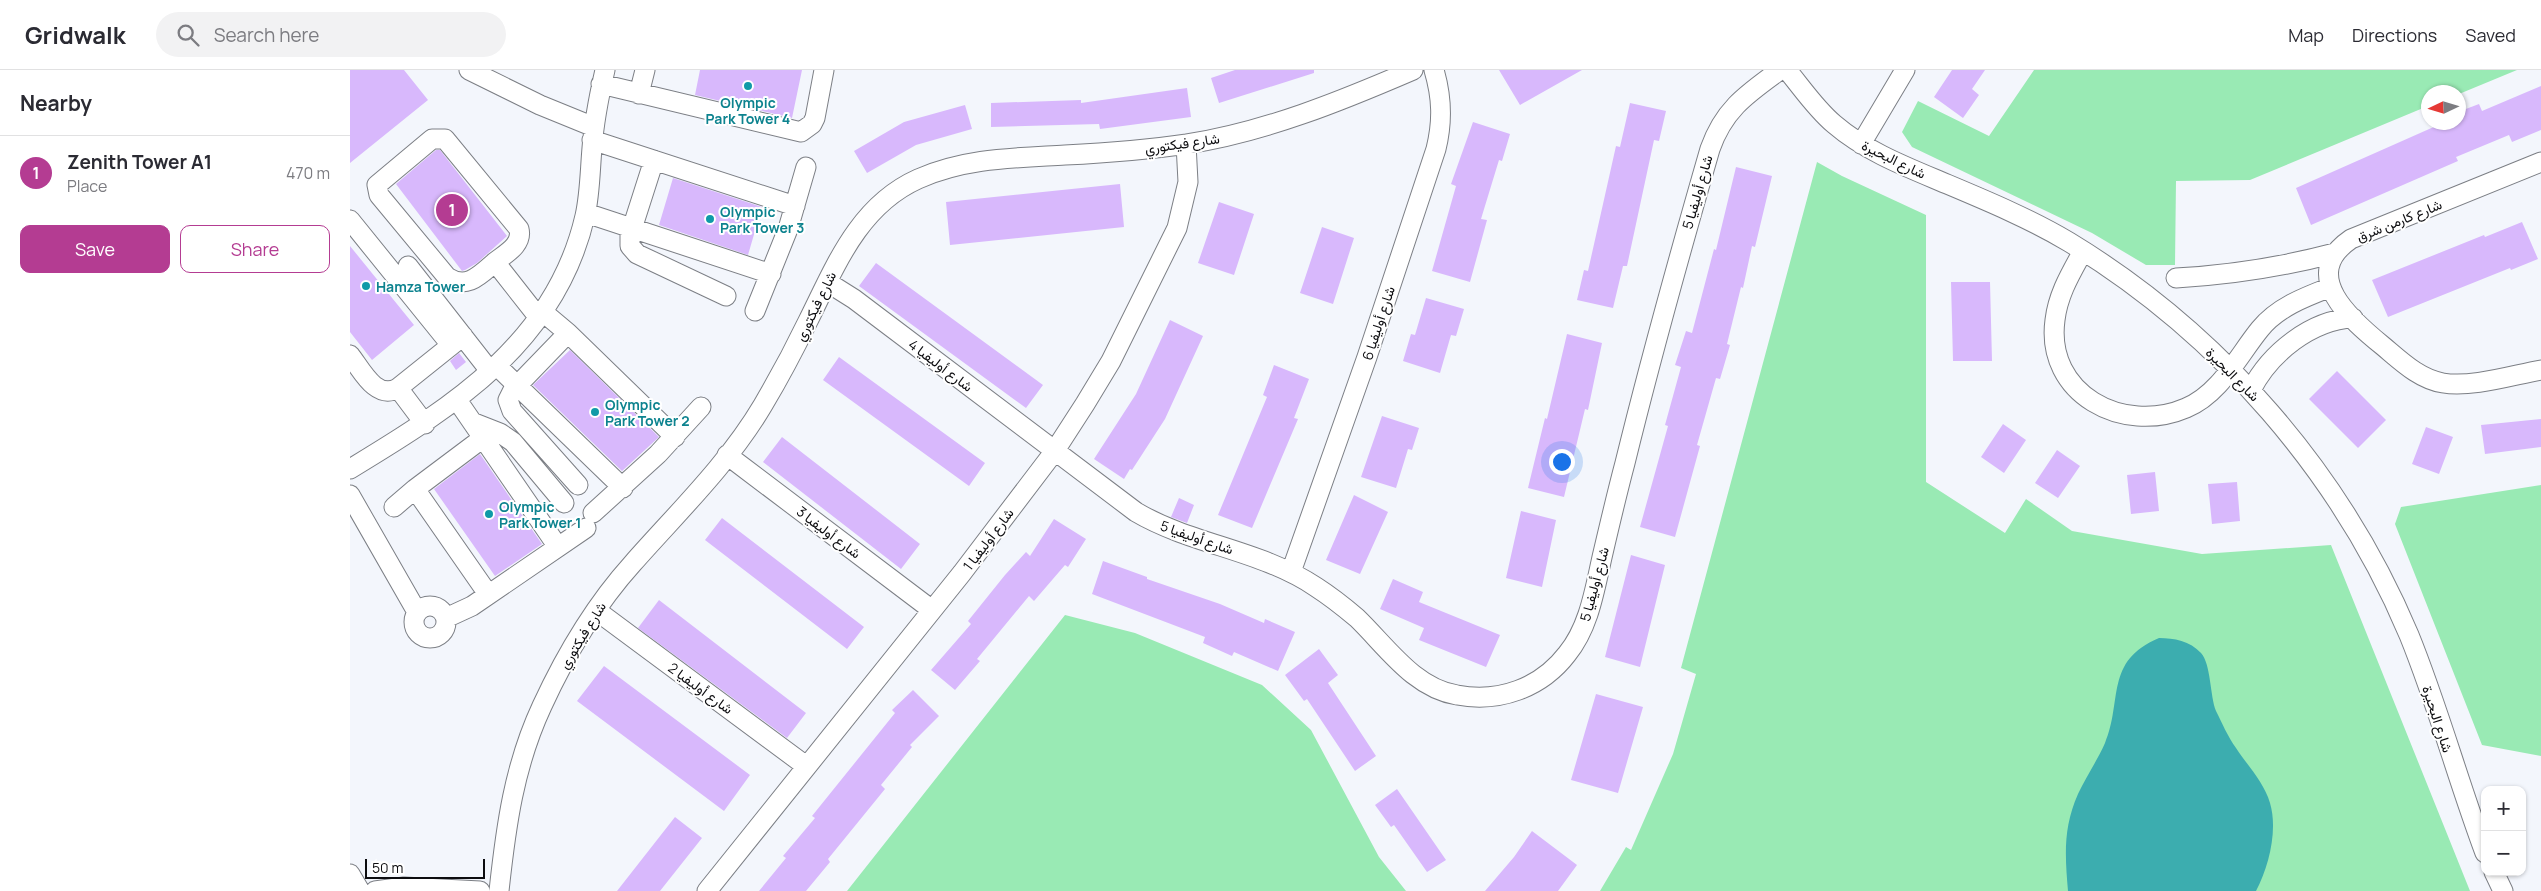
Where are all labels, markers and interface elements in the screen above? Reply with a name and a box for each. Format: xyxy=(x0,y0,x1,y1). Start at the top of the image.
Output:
search box xyxy=(156,12,506,57)
text: Gridwalk xyxy=(25,18,126,51)
icon: search xyxy=(174,21,202,49)
text: Search here xyxy=(214,22,319,48)
text: Map xyxy=(2288,23,2324,47)
text: Directions xyxy=(2352,23,2437,47)
text: Saved xyxy=(2465,23,2516,47)
marker: Olympic Park Tower 4 xyxy=(742,80,754,92)
north arrow xyxy=(2421,85,2466,130)
text: Nearby xyxy=(20,89,92,117)
place label: Olympic Park Tower 4 xyxy=(706,93,790,128)
street label: شارع فيكتوري xyxy=(1143,128,1221,161)
street label: شارع البحيرة xyxy=(1858,135,1929,184)
text: Zenith Tower A1 xyxy=(67,149,212,175)
street label: شارع أوليفيا 5 xyxy=(1677,153,1719,232)
text: 1 xyxy=(32,162,40,184)
text: 470 m xyxy=(286,162,330,184)
text: Place xyxy=(67,175,107,197)
pin: 1 xyxy=(436,191,468,229)
street label: شارع كارمن شرق xyxy=(2353,194,2445,248)
place label: Olympic Park Tower 3 xyxy=(720,202,804,237)
marker: Olympic Park Tower 3 xyxy=(704,213,716,225)
button: Save xyxy=(20,225,170,273)
button: Share xyxy=(180,225,330,273)
street label: شارع فيكتوري xyxy=(790,268,843,345)
place label: Hamza Tower xyxy=(376,277,466,296)
marker: Hamza Tower xyxy=(360,280,372,292)
street label: شارع أوليفيا 6 xyxy=(1357,284,1401,363)
street label: شارع أوليفيا 4 xyxy=(904,334,977,397)
street label: شارع البحيرة xyxy=(2200,343,2264,407)
place label: Olympic Park Tower 2 xyxy=(605,395,690,430)
marker: Olympic Park Tower 2 xyxy=(589,406,601,418)
your location xyxy=(1549,449,1575,475)
place label: Olympic Park Tower 1 xyxy=(499,497,581,532)
street label: شارع أوليفيا 3 xyxy=(792,502,865,564)
street label: شارع أوليفيا 1 xyxy=(958,504,1019,575)
marker: Olympic Park Tower 1 xyxy=(483,508,495,520)
street label: شارع أوليفيا 5 xyxy=(1157,516,1236,560)
street label: شارع أوليفيا 5 xyxy=(1575,545,1615,624)
street label: شارع فيكتوري xyxy=(554,598,613,674)
street label: شارع أوليفيا 2 xyxy=(663,658,737,720)
street label: شارع البحيرة xyxy=(2416,683,2458,755)
map controls xyxy=(2481,786,2526,876)
button: + xyxy=(2481,786,2526,831)
button: − xyxy=(2481,831,2526,876)
scale bar xyxy=(365,856,485,879)
text: 50 m xyxy=(372,858,403,877)

